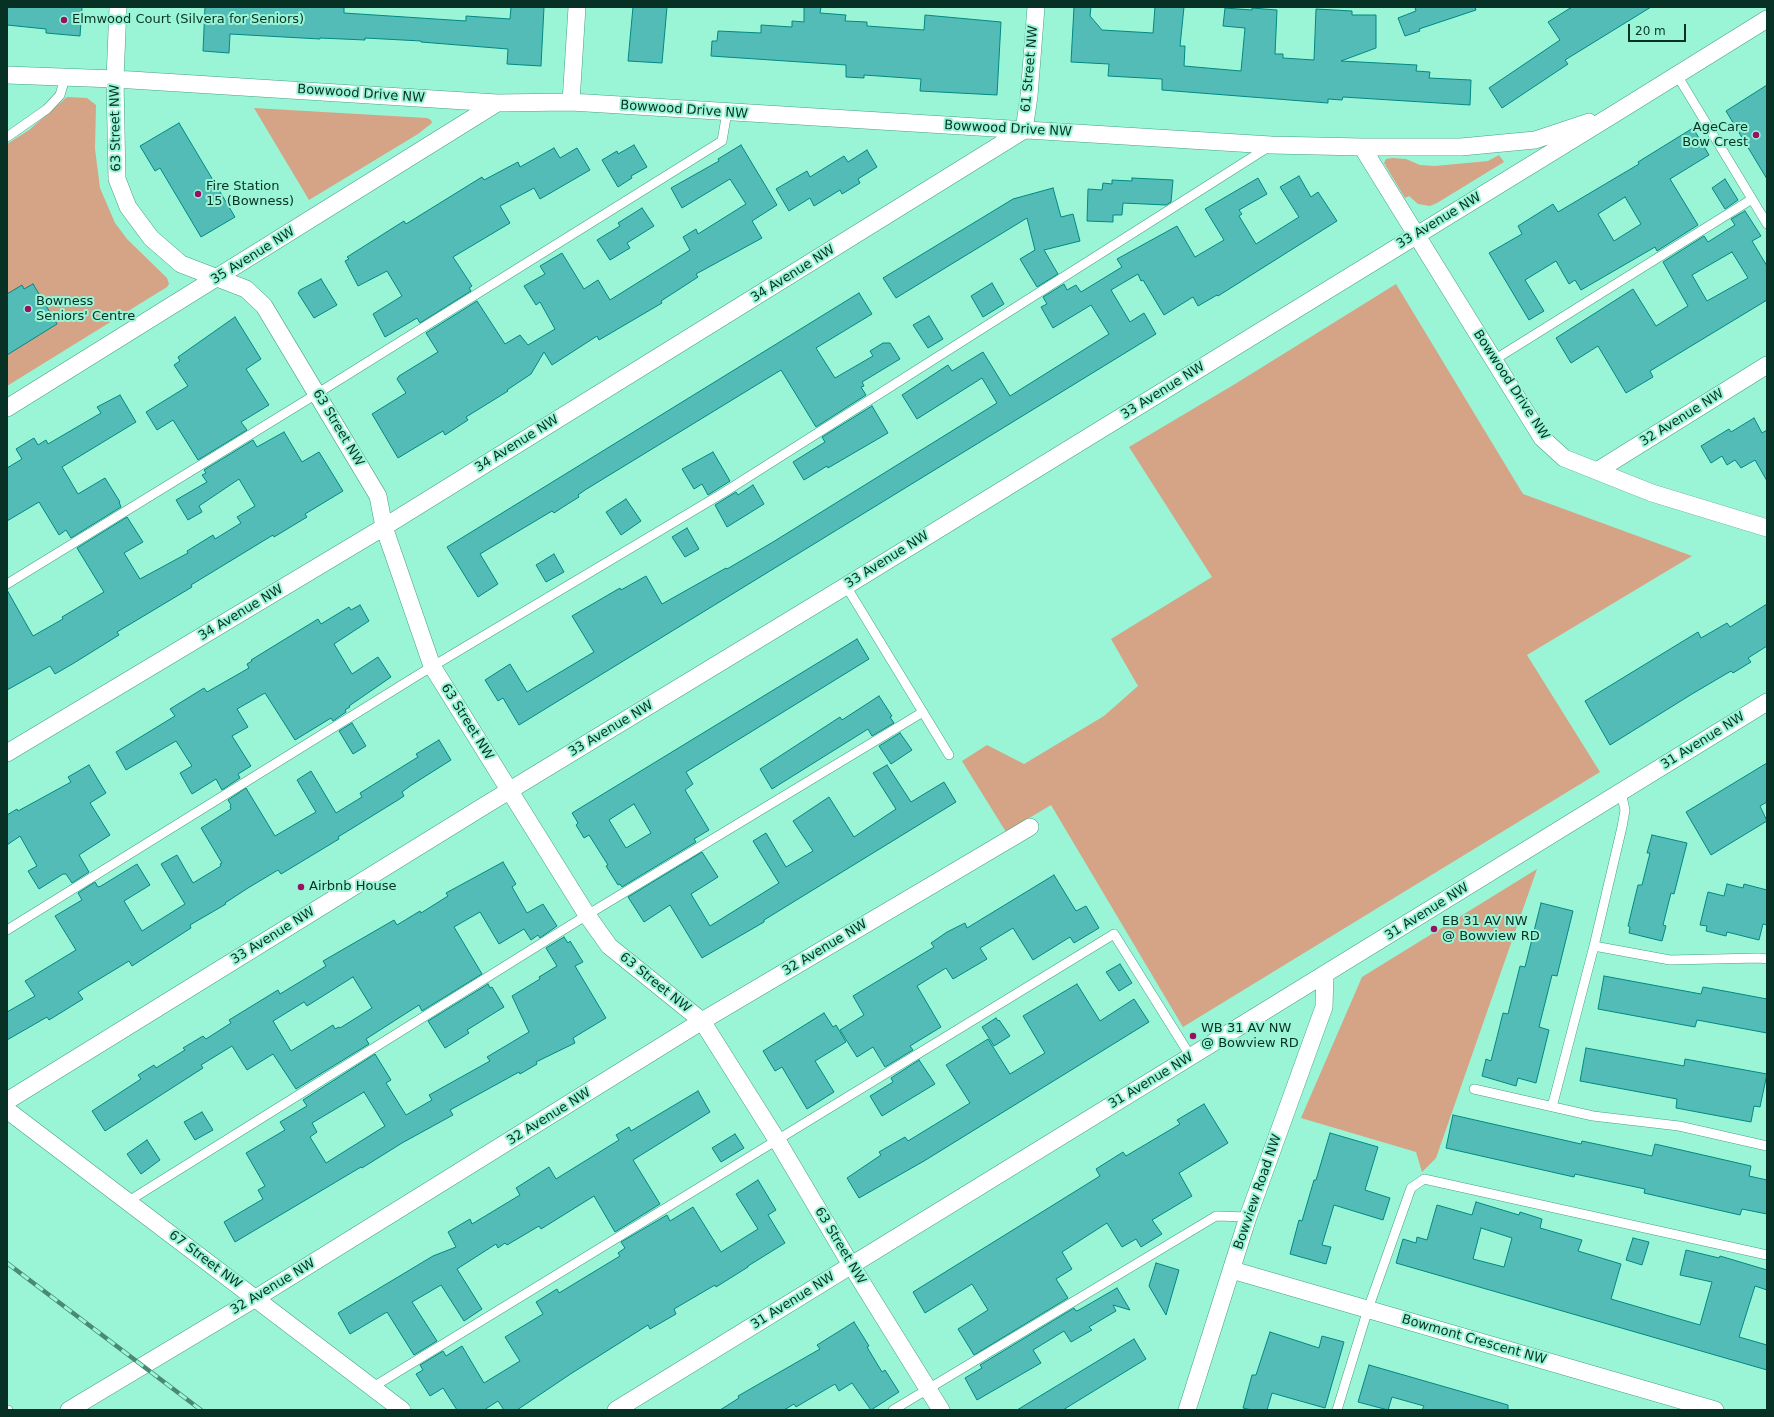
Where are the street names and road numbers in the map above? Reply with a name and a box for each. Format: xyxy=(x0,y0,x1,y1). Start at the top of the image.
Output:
street label: 61 Street NW xyxy=(1018,25,1042,113)
street label: Bowwood Drive NW xyxy=(297,82,425,106)
street label: 63 Street NW xyxy=(107,84,125,172)
street label: Bowwood Drive NW xyxy=(620,98,748,122)
street label: Bowwood Drive NW xyxy=(944,118,1072,140)
street label: 33 Avenue NW xyxy=(1394,190,1484,252)
street label: 35 Avenue NW xyxy=(208,224,298,288)
street label: 34 Avenue NW xyxy=(748,242,838,306)
street label: Bowwood Drive NW xyxy=(1470,327,1552,443)
street label: 33 Avenue NW xyxy=(1118,359,1208,423)
street label: 32 Avenue NW xyxy=(1637,386,1727,450)
street label: 63 Street NW xyxy=(309,387,367,469)
street label: 34 Avenue NW xyxy=(472,412,562,476)
street label: 33 Avenue NW xyxy=(842,528,932,592)
street label: 34 Avenue NW xyxy=(196,582,286,644)
street label: 63 Street NW xyxy=(437,681,497,763)
street label: 33 Avenue NW xyxy=(566,698,656,760)
street label: 31 Avenue NW xyxy=(1658,709,1748,773)
street label: 31 Avenue NW xyxy=(1382,880,1472,944)
street label: 33 Avenue NW xyxy=(228,904,318,968)
street label: 32 Avenue NW xyxy=(780,917,870,979)
street label: 63 Street NW xyxy=(616,950,694,1016)
street label: 31 Avenue NW xyxy=(1106,1050,1196,1112)
street label: 32 Avenue NW xyxy=(504,1085,594,1149)
street label: Bowview Road NW xyxy=(1231,1132,1285,1252)
street label: 63 Street NW xyxy=(811,1205,869,1287)
street label: 67 Street NW xyxy=(166,1228,244,1292)
street label: 32 Avenue NW xyxy=(228,1256,318,1318)
street label: 31 Avenue NW xyxy=(748,1269,838,1333)
street label: Bowmont Crescent NW xyxy=(1400,1312,1548,1368)

